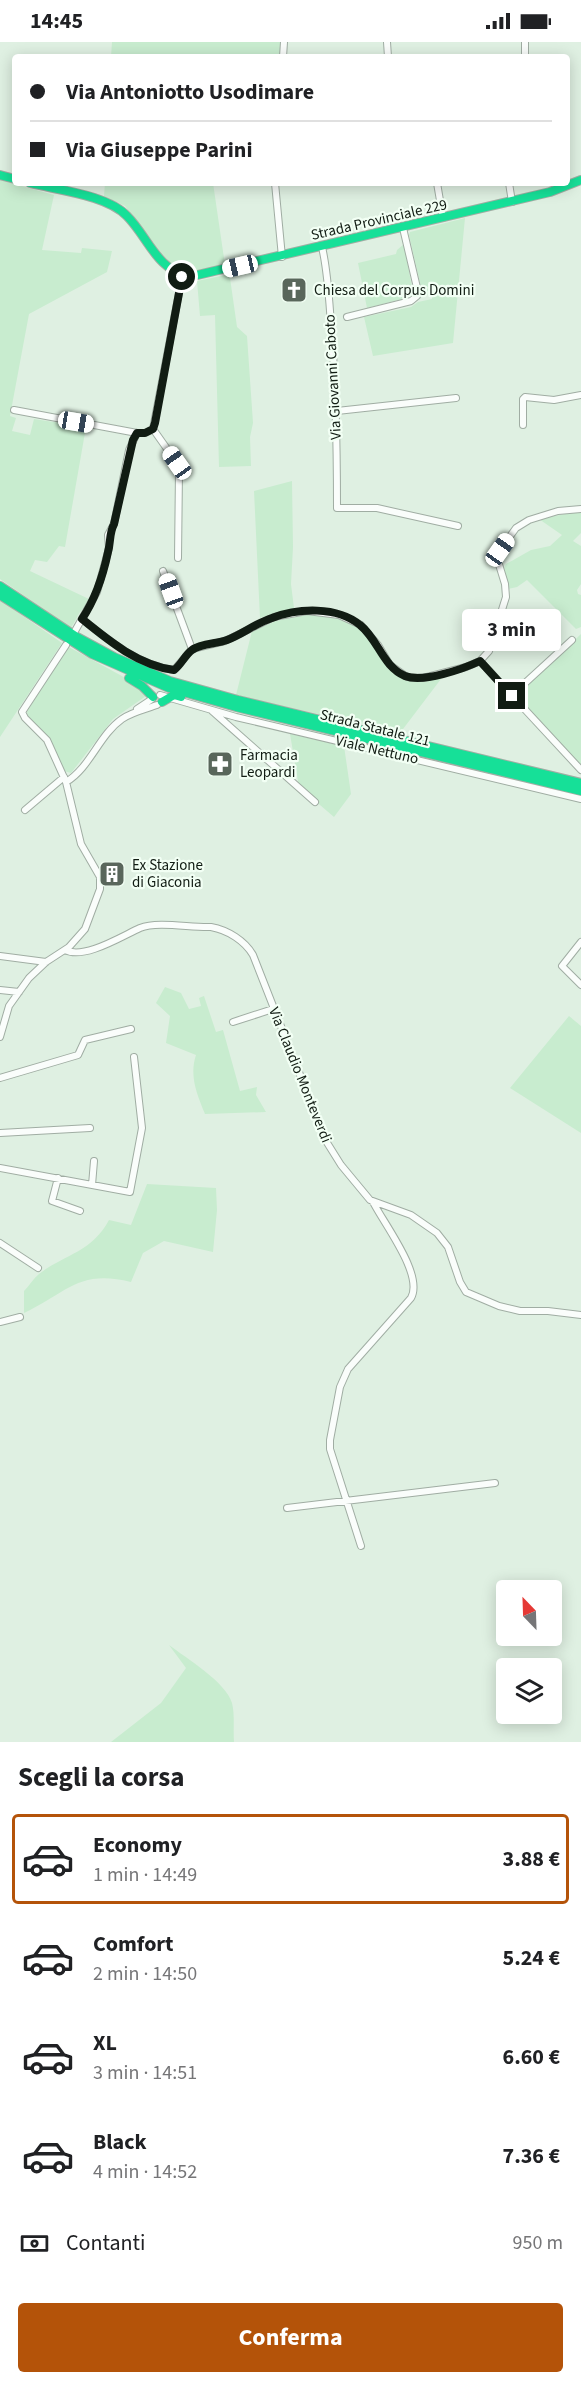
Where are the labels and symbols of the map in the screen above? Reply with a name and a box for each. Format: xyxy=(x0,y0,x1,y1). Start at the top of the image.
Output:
street label: Strada Provinciale 229 xyxy=(309,194,449,246)
car xyxy=(220,253,260,279)
route start xyxy=(168,263,195,290)
church icon: Chiesa del Corpus Domini xyxy=(279,275,309,305)
place label: Chiesa del Corpus Domini xyxy=(314,280,474,301)
street label: Via Giovanni Caboto xyxy=(319,314,347,440)
car xyxy=(57,410,95,434)
car xyxy=(159,443,195,483)
car xyxy=(482,530,518,570)
car xyxy=(156,571,186,611)
callout: 3 min xyxy=(462,609,562,651)
route end xyxy=(498,682,525,709)
street label: Strada Statale 121 xyxy=(318,704,432,752)
street label: Viale Nettuno xyxy=(333,730,421,770)
place label: Farmacia Leopardi xyxy=(240,745,298,783)
pharmacy icon: Farmacia Leopardi xyxy=(205,749,235,779)
place label: Ex Stazione di Giaconia xyxy=(132,855,203,893)
building icon: Ex Stazione di Giaconia xyxy=(97,859,127,889)
street label: Via Claudio Monteverdi xyxy=(263,1004,337,1146)
north arrow xyxy=(496,1580,562,1646)

